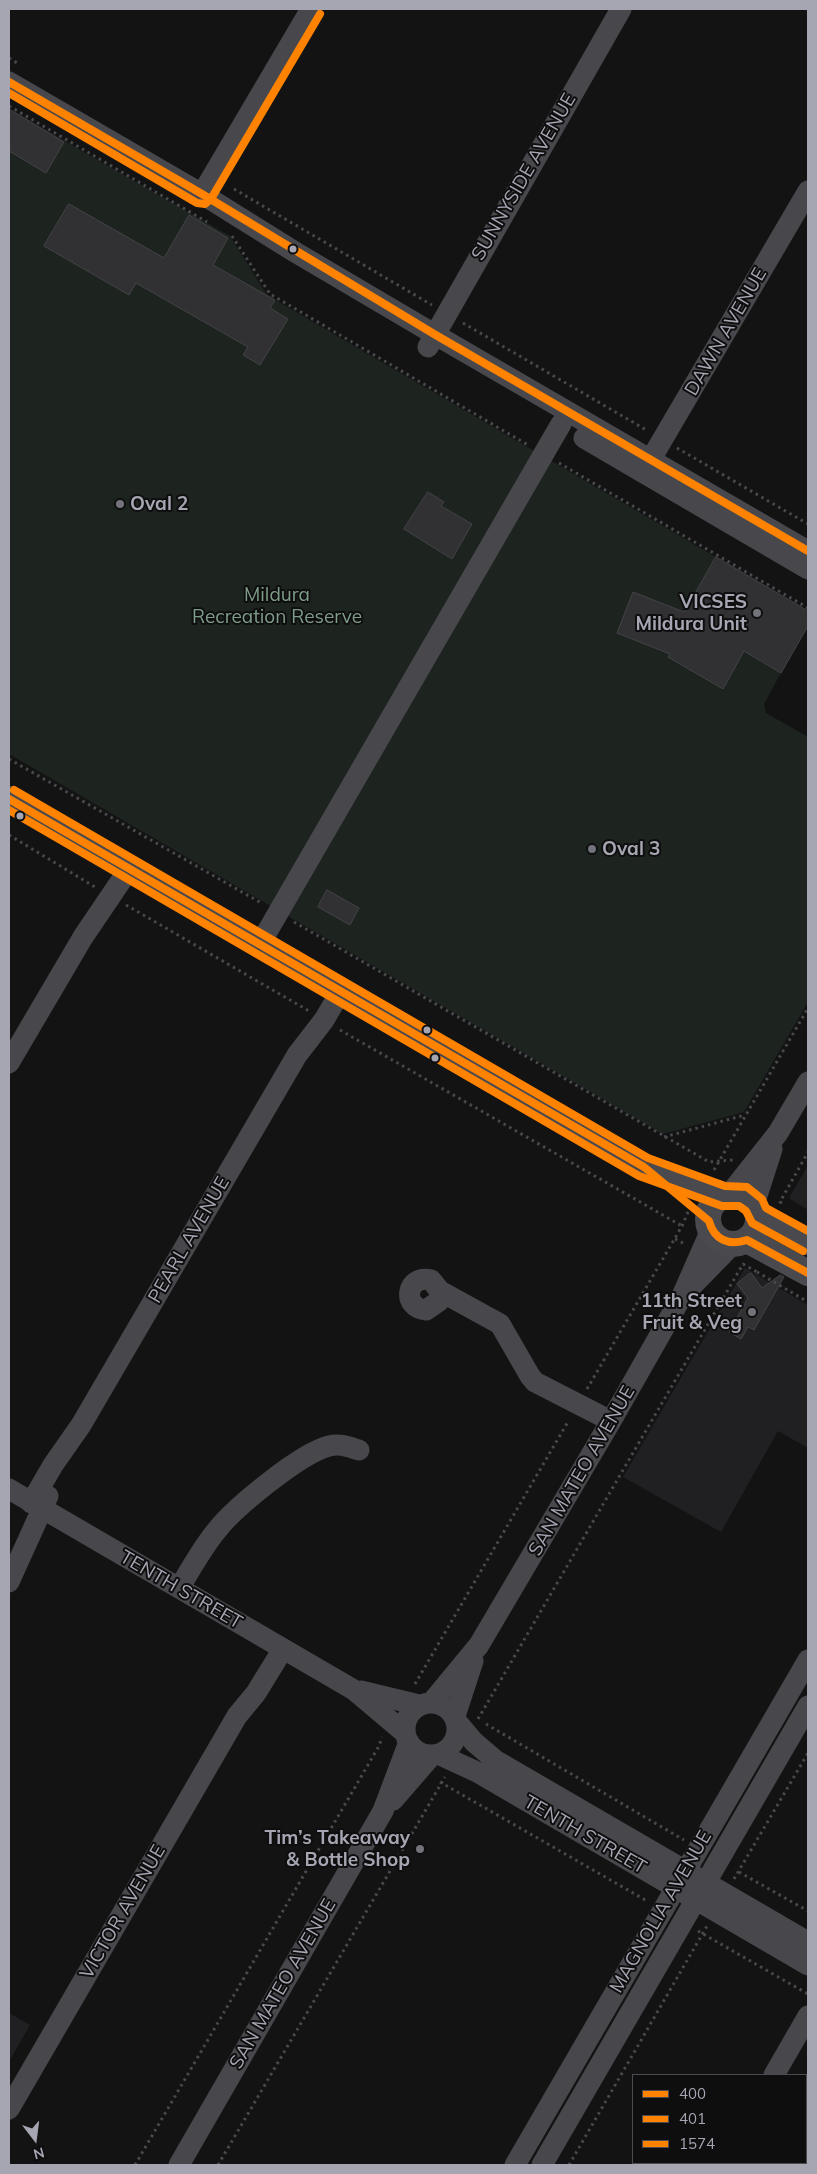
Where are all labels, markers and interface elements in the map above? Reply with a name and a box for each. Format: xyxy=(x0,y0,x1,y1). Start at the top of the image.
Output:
street label: SUNNYSIDE AVENUE xyxy=(467,90,581,264)
unlabelled marker xyxy=(288,244,298,254)
street label: DAWN AVENUE xyxy=(680,264,772,400)
place label: Oval 2 xyxy=(130,493,188,515)
marker: Oval 2 xyxy=(114,498,126,510)
park label: Mildura Recreation Reserve xyxy=(192,584,362,628)
place label: VICSES Mildura Unit xyxy=(635,591,747,635)
marker: VICSES Mildura Unit xyxy=(751,607,763,619)
unlabelled marker xyxy=(15,811,25,821)
place label: Oval 3 xyxy=(602,838,660,860)
marker: Oval 3 xyxy=(586,843,598,855)
unlabelled marker xyxy=(422,1025,432,1035)
unlabelled marker xyxy=(430,1053,440,1063)
street label: PEARL AVENUE xyxy=(144,1173,234,1307)
place label: 11th Street Fruit & Veg xyxy=(641,1290,742,1334)
marker: 11th Street Fruit & Veg xyxy=(746,1306,758,1318)
street label: SAN MATEO AVENUE xyxy=(524,1382,640,1560)
street label: TENTH STREET xyxy=(116,1546,246,1634)
street label: TENTH STREET xyxy=(520,1791,650,1879)
place label: Tim’s Takeaway & Bottle Shop xyxy=(265,1827,410,1871)
street label: MAGNOLIA AVENUE xyxy=(605,1827,717,1997)
street label: VICTOR AVENUE xyxy=(75,1841,171,1983)
marker: Tim’s Takeaway & Bottle Shop xyxy=(414,1843,426,1855)
street label: SAN MATEO AVENUE xyxy=(225,1895,341,2073)
legend xyxy=(632,2074,807,2164)
text: 400 xyxy=(679,2084,706,2103)
text: 401 xyxy=(679,2109,706,2128)
north arrow xyxy=(10,2114,60,2164)
text: 1574 xyxy=(679,2134,715,2153)
text: N xyxy=(31,2143,46,2164)

